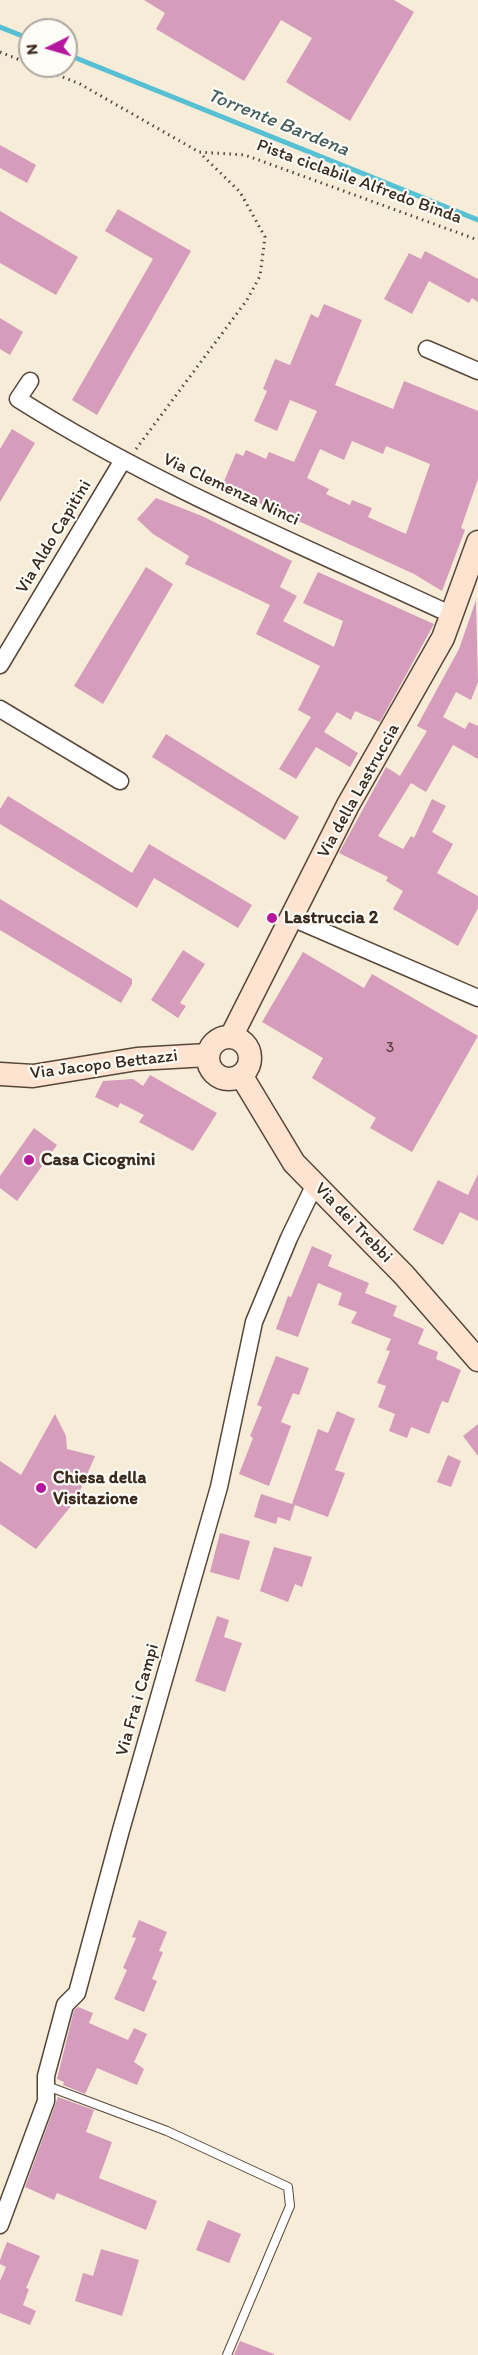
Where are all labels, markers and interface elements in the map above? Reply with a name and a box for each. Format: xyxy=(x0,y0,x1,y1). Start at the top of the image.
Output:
north arrow xyxy=(18,18,78,78)
text: N xyxy=(22,43,41,56)
water label: Torrente Bardena xyxy=(204,84,352,162)
street label: Pista ciclabile Alfredo Binda xyxy=(254,135,464,229)
street label: Via Clemenza Ninci xyxy=(159,449,303,531)
street label: Via Aldo Capitini xyxy=(12,476,96,598)
street label: Via della Lastruccia xyxy=(313,720,405,862)
place label: Lastruccia 2 xyxy=(284,907,378,929)
marker: Lastruccia 2 xyxy=(265,911,279,925)
house number: 3 xyxy=(386,1039,394,1057)
street label: Via Jacopo Bettazzi xyxy=(29,1045,179,1085)
place label: Casa Cicognini xyxy=(41,1149,155,1171)
marker: Casa Cicognini xyxy=(22,1153,36,1167)
street label: Via dei Trebbi xyxy=(309,1178,397,1268)
place label: Chiesa della Visitazione xyxy=(53,1467,146,1510)
marker: Chiesa della Visitazione xyxy=(34,1481,48,1495)
street label: Via Fra i Campi xyxy=(112,1641,164,1759)

